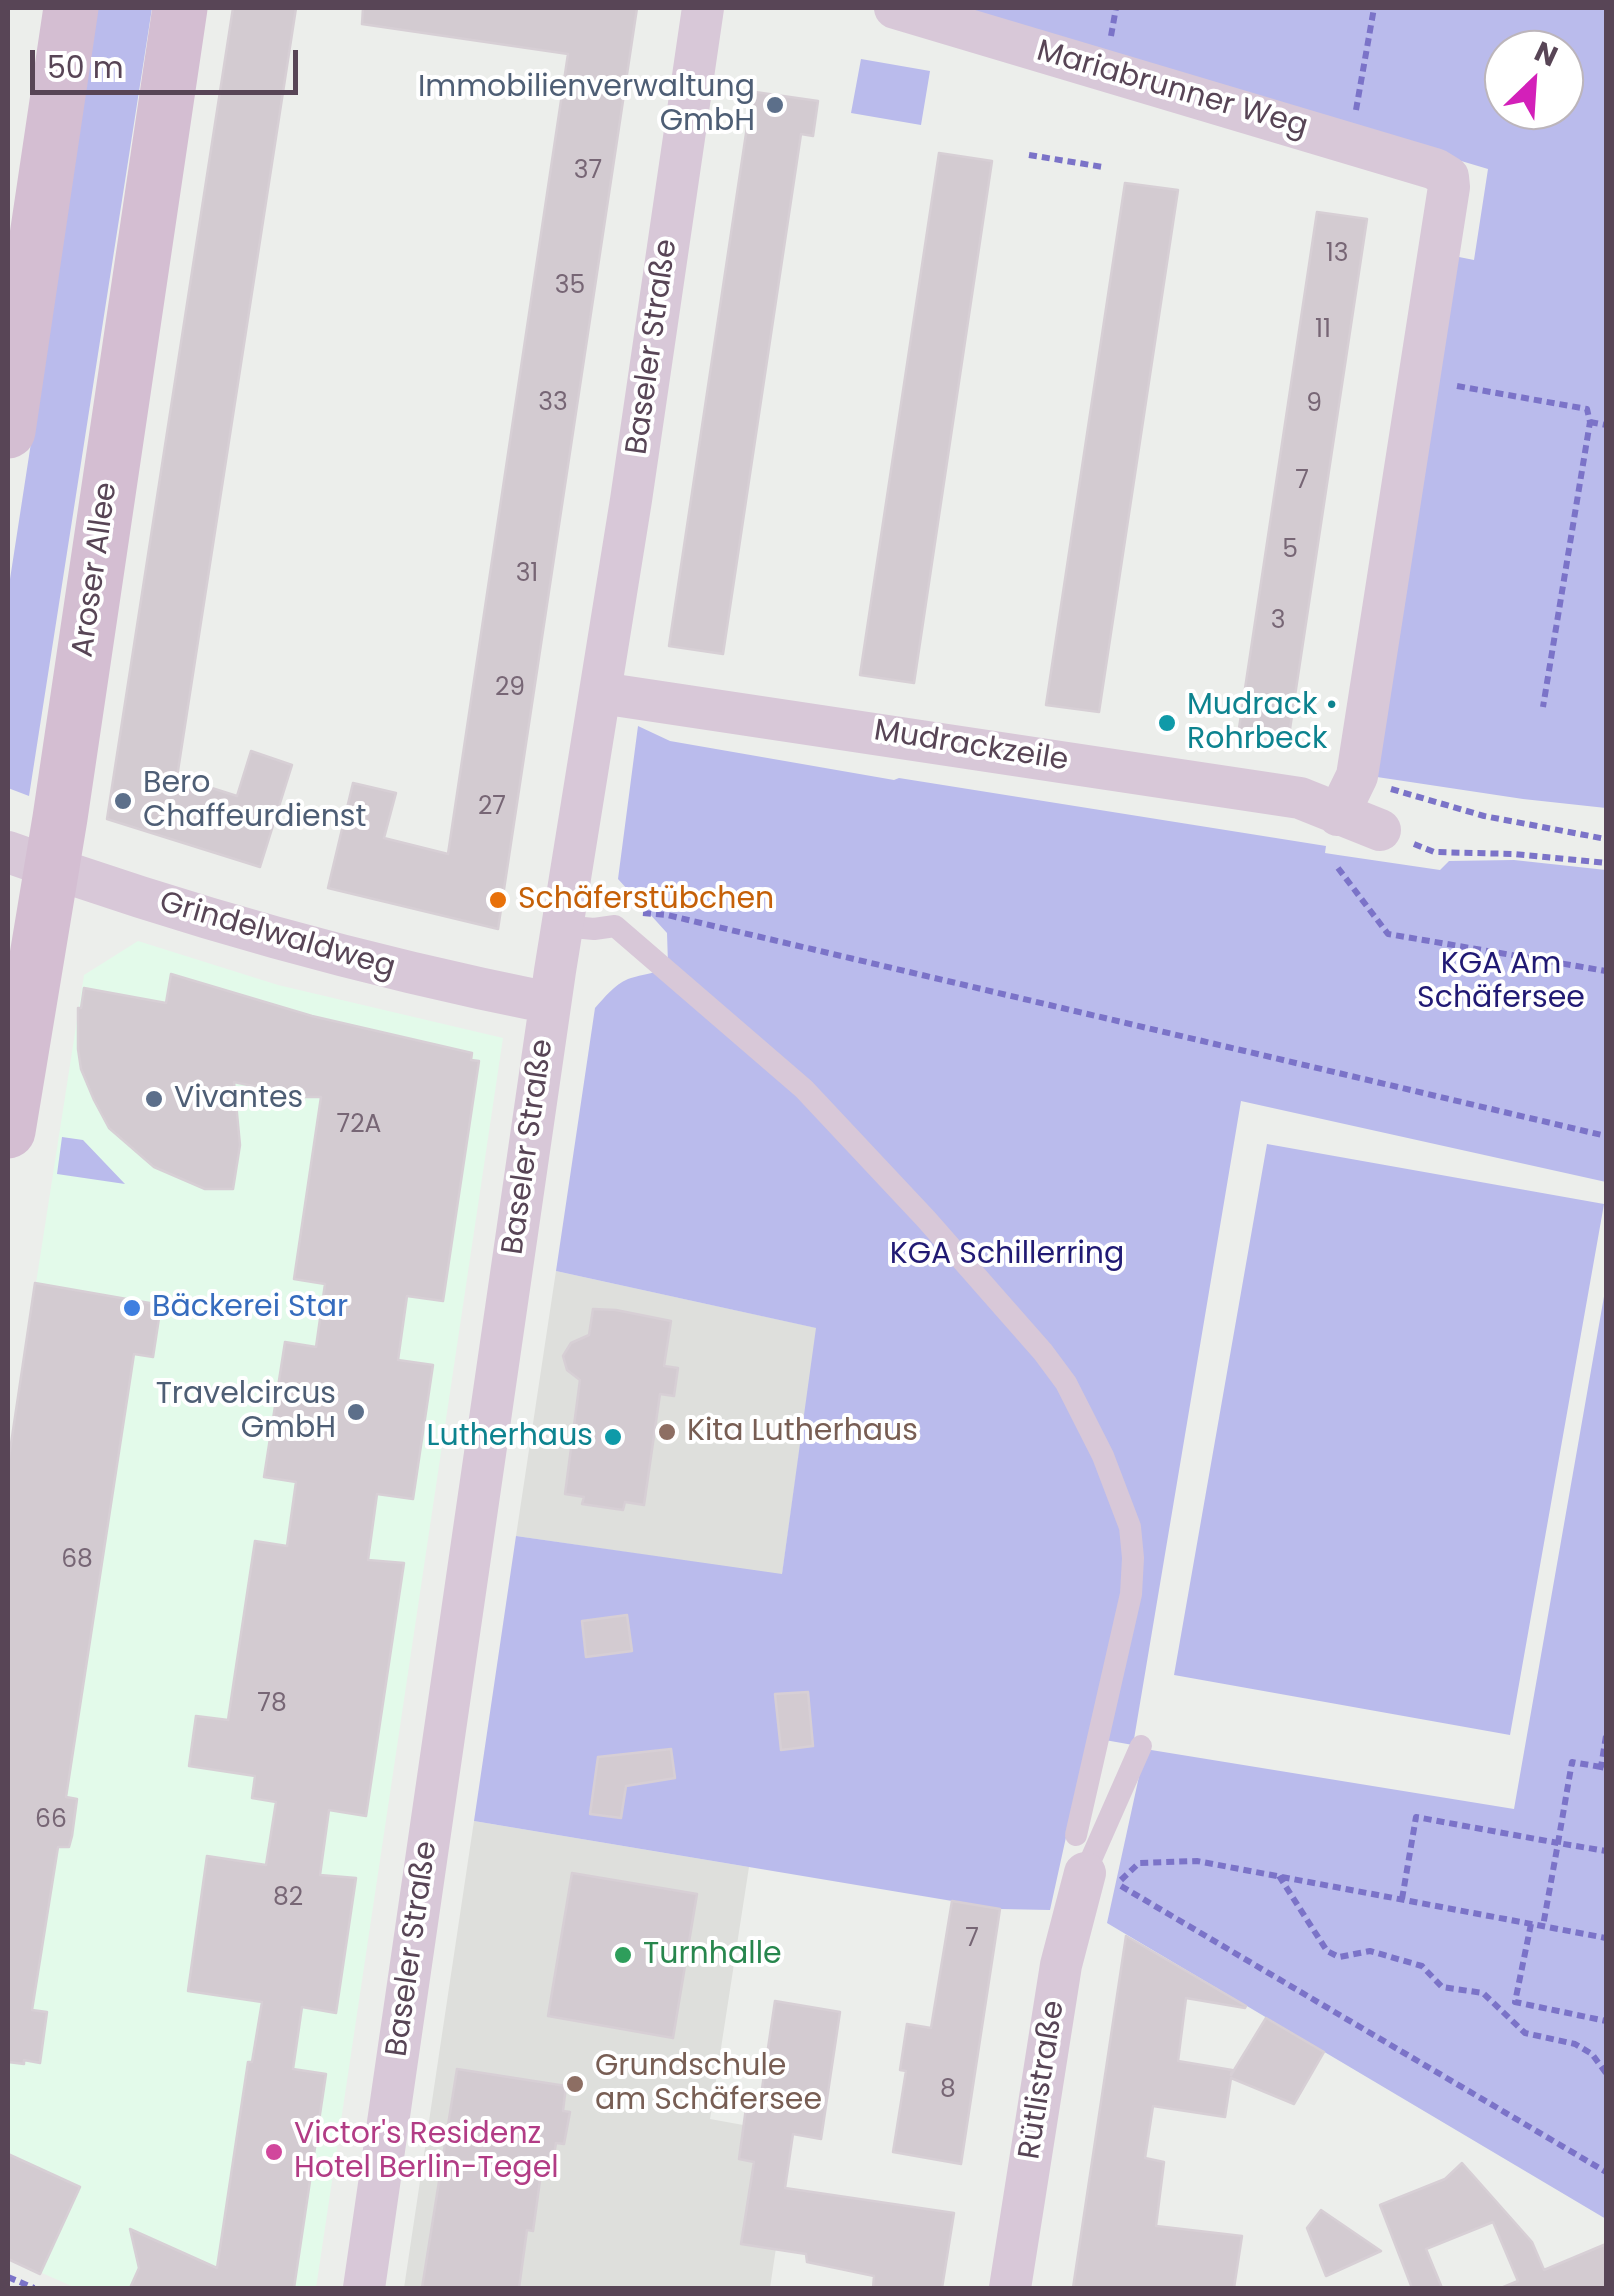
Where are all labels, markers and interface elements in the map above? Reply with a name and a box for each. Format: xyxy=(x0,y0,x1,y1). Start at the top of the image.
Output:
scale bar xyxy=(35,30,302,92)
north arrow xyxy=(1484,30,1584,130)
text: N xyxy=(1528,32,1564,76)
street label: Mariabrunner Weg xyxy=(1032,34,1312,146)
text: 50 m xyxy=(47,46,124,89)
place label: Immobilienverwaltung GmbH xyxy=(418,70,755,140)
marker: Immobilienverwaltung GmbH xyxy=(764,94,786,116)
house number: 37 xyxy=(574,157,602,187)
street label: Baseler Straße xyxy=(620,237,686,457)
house number: 13 xyxy=(1326,240,1348,270)
house number: 35 xyxy=(555,272,585,302)
house number: 11 xyxy=(1315,316,1331,346)
house number: 33 xyxy=(538,389,568,419)
house number: 9 xyxy=(1306,390,1322,420)
house number: 7 xyxy=(1295,467,1309,497)
street label: Aroser Allee xyxy=(66,480,126,660)
house number: 5 xyxy=(1282,536,1298,566)
house number: 31 xyxy=(516,560,538,590)
house number: 3 xyxy=(1271,607,1285,637)
house number: 29 xyxy=(495,674,525,704)
place label: Mudrack • Rohrbeck xyxy=(1187,688,1338,758)
marker: Mudrack • Rohrbeck xyxy=(1156,712,1178,734)
street label: Mudrackzeile xyxy=(871,714,1071,780)
place label: Bero Chaffeurdienst xyxy=(143,766,366,836)
marker: Bero Chaffeurdienst xyxy=(112,790,134,812)
house number: 27 xyxy=(478,793,506,823)
place label: Schäferstübchen xyxy=(518,882,774,918)
street label: Grindelwaldweg xyxy=(155,885,399,987)
marker: Schäferstübchen xyxy=(487,889,509,911)
park label: KGA Am Schäfersee xyxy=(1417,947,1585,1018)
street label: Baseler Straße xyxy=(496,1037,562,1257)
place label: Vivantes xyxy=(174,1081,303,1117)
marker: Vivantes xyxy=(143,1088,165,1110)
house number: 72A xyxy=(337,1111,381,1141)
park label: KGA Schillerring xyxy=(890,1237,1124,1273)
place label: Bäckerei Star xyxy=(152,1290,348,1326)
marker: Bäckerei Star xyxy=(121,1297,143,1319)
place label: Travelcircus GmbH xyxy=(156,1377,336,1448)
marker: Travelcircus GmbH xyxy=(345,1401,367,1423)
place label: Kita Lutherhaus xyxy=(687,1414,918,1450)
place label: Lutherhaus xyxy=(427,1419,593,1455)
marker: Kita Lutherhaus xyxy=(656,1421,678,1443)
marker: Lutherhaus xyxy=(602,1426,624,1448)
house number: 68 xyxy=(61,1546,93,1576)
house number: 78 xyxy=(257,1690,287,1720)
house number: 66 xyxy=(35,1806,67,1836)
street label: Baseler Straße xyxy=(380,1839,446,2059)
house number: 82 xyxy=(273,1884,303,1914)
house number: 7 xyxy=(965,1925,979,1955)
place label: Turnhalle xyxy=(643,1937,782,1973)
marker: Turnhalle xyxy=(612,1944,634,1966)
street label: Rütlistraße xyxy=(1013,1998,1073,2162)
place label: Grundschule am Schäfersee xyxy=(595,2049,822,2120)
marker: Grundschule am Schäfersee xyxy=(564,2073,586,2095)
house number: 8 xyxy=(940,2076,956,2106)
place label: Victor's Residenz Hotel Berlin-Tegel xyxy=(294,2117,559,2188)
marker: Victor's Residenz Hotel Berlin-Tegel xyxy=(263,2141,285,2163)

